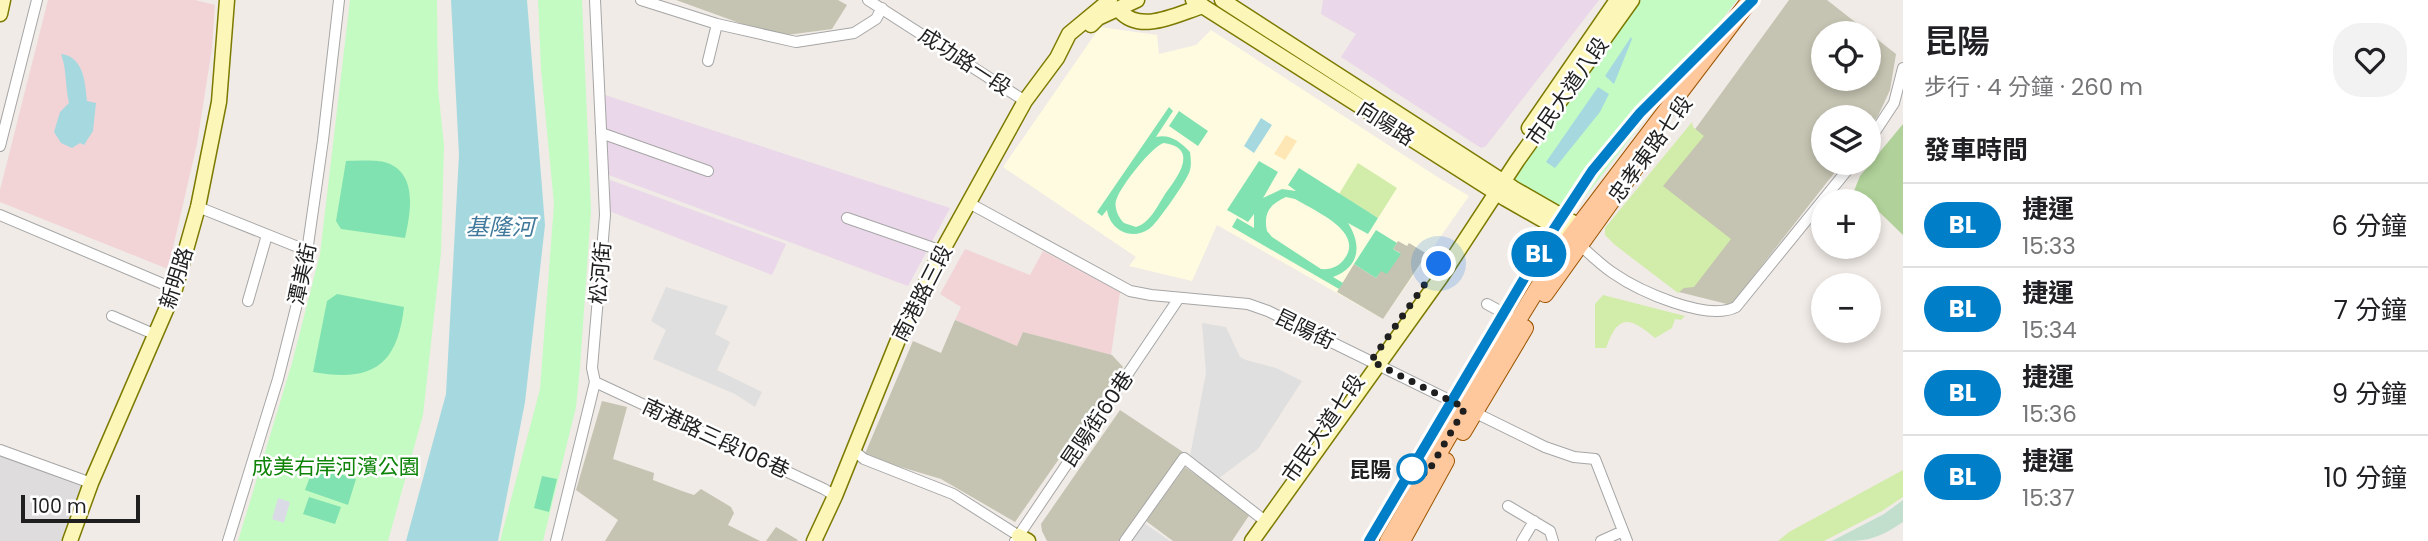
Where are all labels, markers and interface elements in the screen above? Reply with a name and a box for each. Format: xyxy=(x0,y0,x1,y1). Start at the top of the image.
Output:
text: 昆陽 xyxy=(1924,18,1990,65)
street label: 成功路一段 xyxy=(913,20,1017,102)
map controls xyxy=(1811,21,1881,343)
button: locate xyxy=(1811,21,1881,91)
button: heart xyxy=(2333,23,2407,97)
street label: 市民大道八段 xyxy=(1519,31,1615,151)
text: 步行 · 4 分鐘 · 260 m xyxy=(1924,71,2143,103)
street label: 忠孝東路七段 xyxy=(1601,90,1699,208)
street label: 向陽路 xyxy=(1352,94,1420,152)
button: layers xyxy=(1811,105,1881,175)
text: 發車時間 xyxy=(1924,132,2028,168)
button: + xyxy=(1811,189,1881,259)
text: 捷運 xyxy=(2022,191,2074,227)
text: BL xyxy=(1949,208,1976,241)
text: 6 分鐘 xyxy=(2332,208,2407,244)
water label: 基隆河 xyxy=(466,211,539,243)
text: 15:33 xyxy=(2022,230,2076,262)
line badge: BL xyxy=(1508,231,1570,277)
text: BL xyxy=(1525,237,1553,270)
street label: 潭美街 xyxy=(281,240,323,308)
street label: 松河街 xyxy=(583,240,617,306)
street label: 南港路三段 xyxy=(885,240,959,346)
street label: 新明路 xyxy=(152,244,200,312)
your location xyxy=(1421,246,1456,281)
button: − xyxy=(1811,273,1881,343)
text: 捷運 xyxy=(2022,275,2074,311)
text: BL xyxy=(1949,292,1976,325)
text: 7 分鐘 xyxy=(2334,292,2407,328)
street label: 昆陽街 xyxy=(1270,302,1340,356)
text: 15:34 xyxy=(2022,314,2077,346)
text: 捷運 xyxy=(2022,359,2074,395)
street label: 昆陽街60巷 xyxy=(1054,365,1140,473)
street label: 市民大道七段 xyxy=(1275,368,1371,488)
text: BL xyxy=(1949,376,1976,409)
text: 9 分鐘 xyxy=(2332,376,2407,412)
street label: 南港路三段106巷 xyxy=(638,391,794,485)
text: 15:36 xyxy=(2022,398,2077,430)
text: 捷運 xyxy=(2022,443,2074,479)
park label: 成美右岸河濱公園 xyxy=(252,452,420,481)
marker: 昆陽 xyxy=(1397,454,1427,484)
place label: 昆陽 xyxy=(1349,455,1391,484)
text: BL xyxy=(1949,460,1976,493)
text: 10 分鐘 xyxy=(2323,460,2407,496)
text: 15:37 xyxy=(2022,482,2075,514)
scale bar xyxy=(21,492,140,524)
text: 100 m xyxy=(32,493,87,520)

